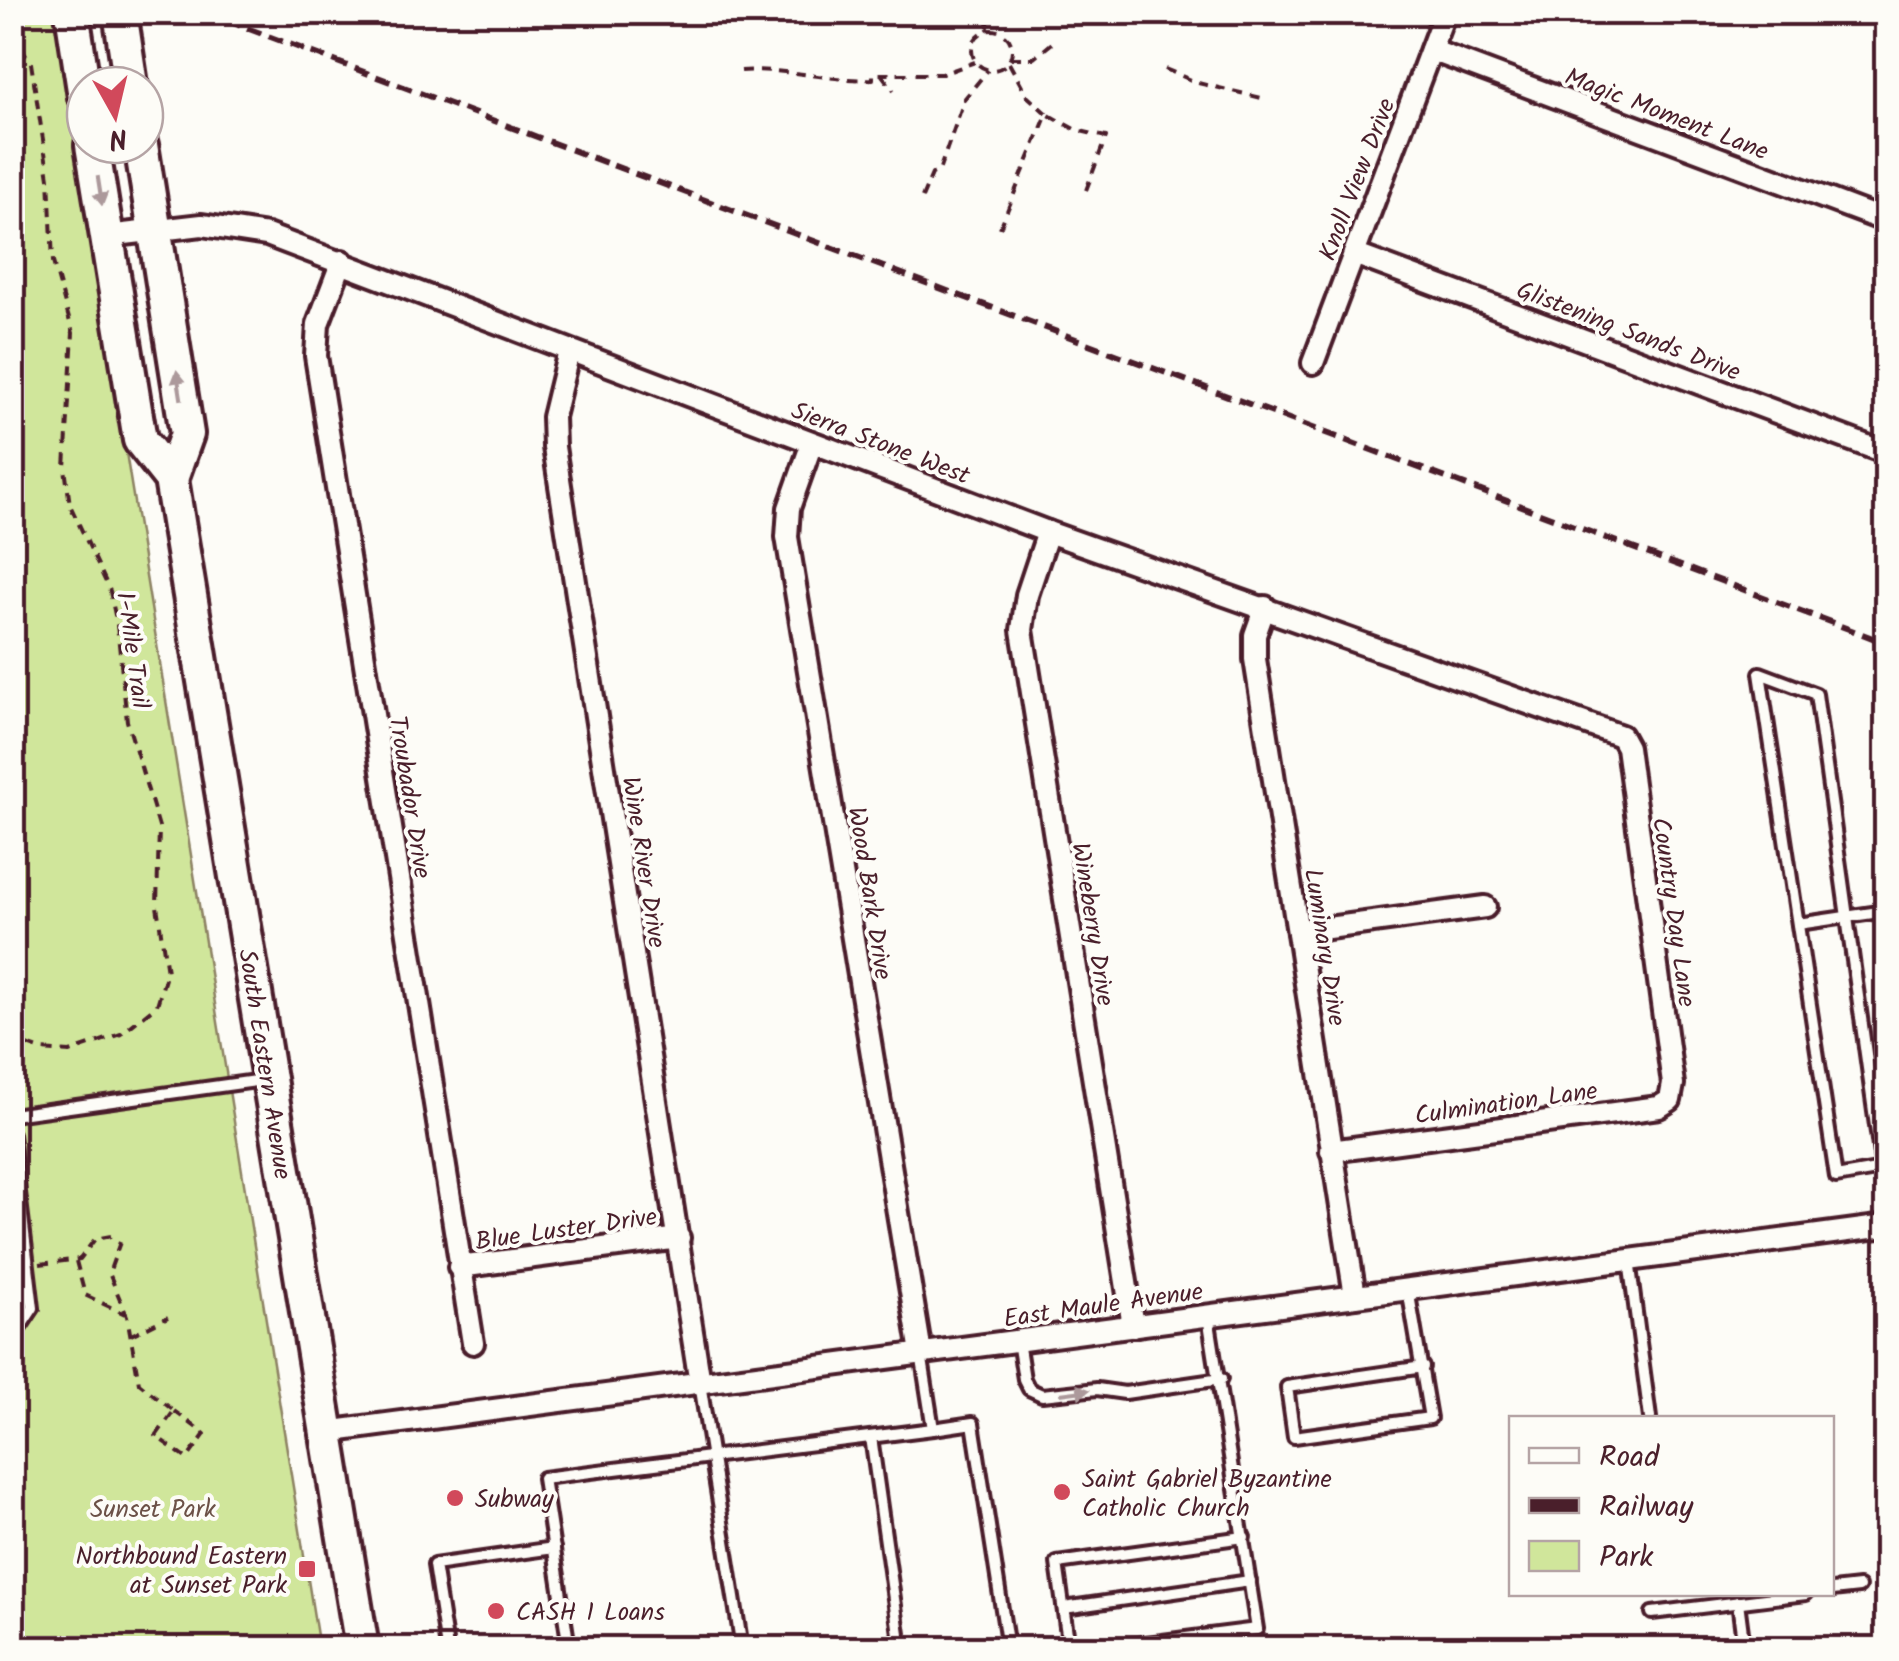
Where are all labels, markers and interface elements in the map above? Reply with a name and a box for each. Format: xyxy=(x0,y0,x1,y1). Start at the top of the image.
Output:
street label: Magic Moment Lane xyxy=(1558,58,1774,172)
north arrow xyxy=(65,65,165,165)
street label: Knoll View Drive xyxy=(1309,93,1407,267)
text: N xyxy=(106,114,130,161)
one-way arrow xyxy=(92,175,108,207)
street label: Glistening Sands Drive xyxy=(1510,271,1746,393)
one-way arrow xyxy=(171,368,186,400)
street label: Sierra Stone West xyxy=(785,391,976,496)
street label: 1-Mile Trail xyxy=(104,589,160,711)
street label: Troubador Drive xyxy=(376,713,442,881)
street label: Wine River Drive xyxy=(610,774,676,951)
street label: Wood Bark Drive xyxy=(836,804,902,983)
street label: Country Day Lane xyxy=(1640,815,1706,1010)
street label: Wineberry Drive xyxy=(1059,840,1125,1009)
street label: Luminary Drive xyxy=(1292,866,1356,1029)
street label: South Eastern Avenue xyxy=(226,946,302,1182)
street label: Culmination Lane xyxy=(1412,1071,1600,1137)
street label: Blue Luster Drive xyxy=(473,1197,660,1263)
street label: East Maule Avenue xyxy=(1001,1272,1206,1340)
one-way arrow xyxy=(1060,1383,1091,1399)
legend xyxy=(1509,1416,1834,1596)
text: Road xyxy=(1599,1434,1660,1482)
place label: Saint Gabriel Byzantine Catholic Church xyxy=(1082,1460,1332,1529)
place label: Subway xyxy=(475,1480,554,1520)
marker: Saint Gabriel Byzantine Catholic Church xyxy=(1051,1481,1073,1503)
text: Railway xyxy=(1599,1484,1694,1532)
marker: Subway xyxy=(444,1487,466,1509)
park label: Sunset Park xyxy=(90,1490,216,1530)
text: Park xyxy=(1599,1534,1654,1582)
place label: Northbound Eastern at Sunset Park xyxy=(76,1537,287,1606)
marker: Northbound Eastern at Sunset Park xyxy=(296,1558,318,1580)
place label: CASH 1 Loans xyxy=(516,1593,665,1633)
marker: CASH 1 Loans xyxy=(485,1600,507,1622)

